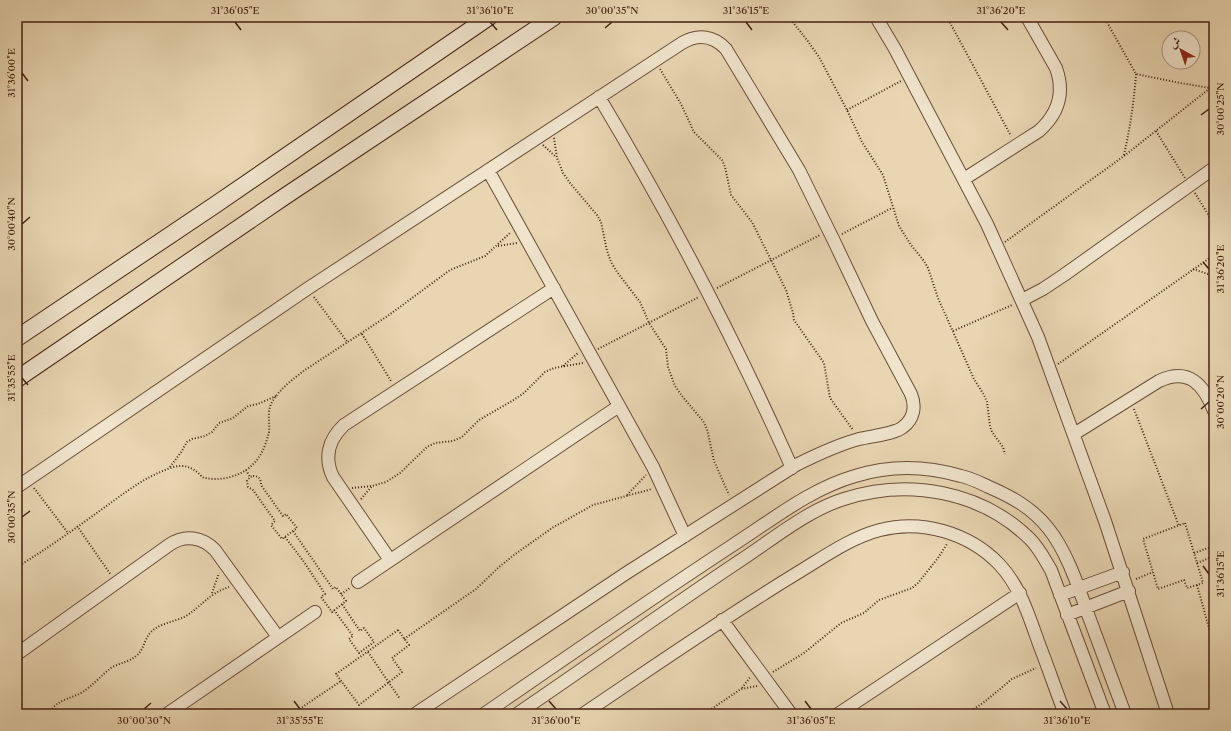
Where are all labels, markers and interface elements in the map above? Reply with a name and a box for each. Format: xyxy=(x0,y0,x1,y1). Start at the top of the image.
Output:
text: 31°36'05"E xyxy=(211,4,259,17)
text: 31°36'10"E xyxy=(466,4,514,17)
text: 30°00'35"N xyxy=(586,4,638,17)
text: 31°36'15"E xyxy=(723,4,769,17)
text: 31°36'20"E xyxy=(977,4,1026,17)
north arrow xyxy=(1161,30,1201,70)
text: ش xyxy=(1166,33,1183,51)
text: 31°36'00"E xyxy=(5,48,18,98)
text: 30°00'25"N xyxy=(1214,82,1227,136)
text: 30°00'40"N xyxy=(5,197,18,251)
text: 31°36'20"E xyxy=(1214,244,1227,293)
text: 31°35'55"E xyxy=(5,354,18,402)
text: 30°00'20"N xyxy=(1214,375,1227,429)
text: 30°00'35"N xyxy=(5,491,18,543)
text: 31°36'15"E xyxy=(1214,551,1227,597)
text: 30°00'30"N xyxy=(117,714,171,727)
text: 31°35'55"E xyxy=(276,714,324,727)
text: 31°36'00"E xyxy=(531,714,581,727)
text: 31°36'05"E xyxy=(787,714,835,727)
text: 31°36'10"E xyxy=(1043,714,1091,727)

